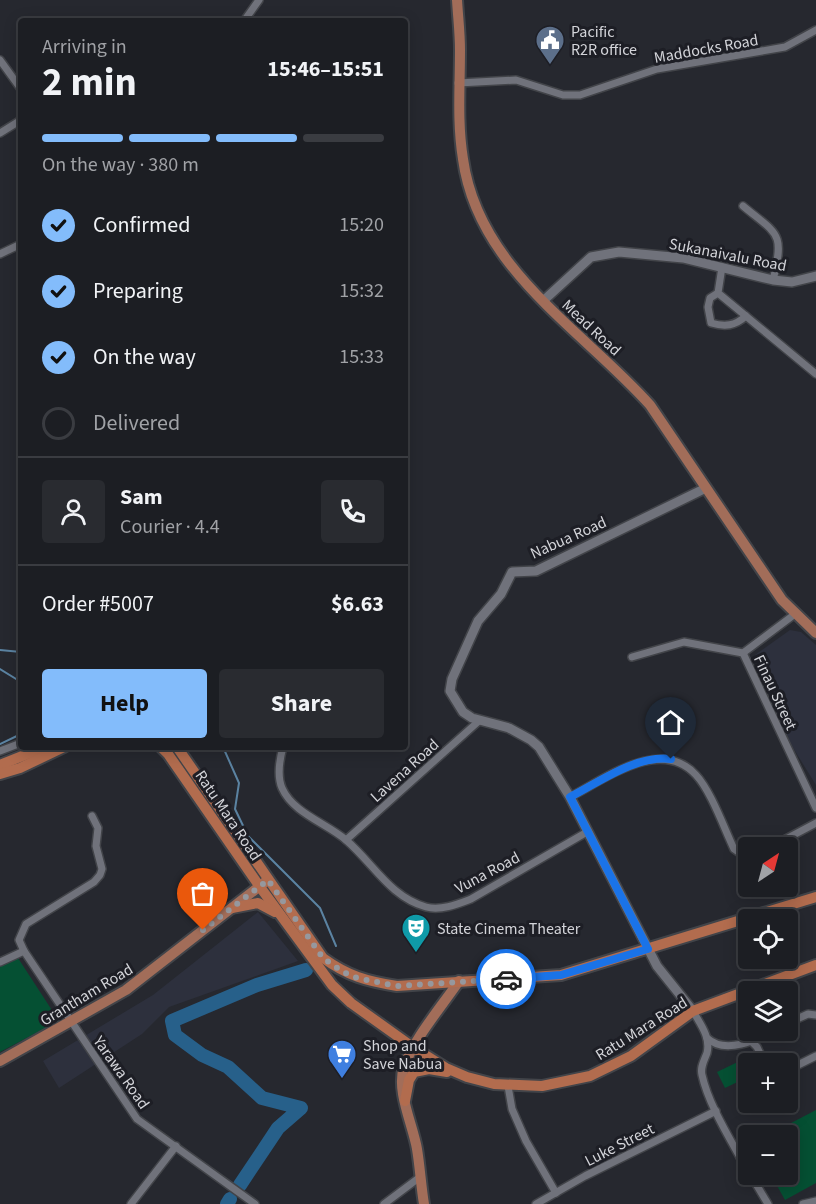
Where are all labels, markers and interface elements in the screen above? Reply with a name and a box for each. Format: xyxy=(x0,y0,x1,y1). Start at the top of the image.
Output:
place label: Pacific R2R office xyxy=(571,21,637,61)
public building icon: Pacific R2R office xyxy=(534,24,566,66)
street label: Maddocks Road xyxy=(652,29,760,69)
text: Arriving in xyxy=(42,33,127,61)
text: 15:46–15:51 xyxy=(267,53,384,85)
text: 2 min xyxy=(42,55,137,111)
text: On the way · 380 m xyxy=(42,151,199,179)
icon: check xyxy=(42,209,75,242)
text: Confirmed xyxy=(93,209,190,241)
text: 15:20 xyxy=(339,211,384,239)
street label: Sukanaivalu Road xyxy=(667,233,788,277)
icon: check xyxy=(42,275,75,308)
text: Preparing xyxy=(93,275,183,307)
text: 15:32 xyxy=(339,277,384,305)
street label: Mead Road xyxy=(557,295,626,361)
icon: check xyxy=(42,341,75,374)
text: On the way xyxy=(93,341,196,373)
text: 15:33 xyxy=(339,343,384,371)
text: Delivered xyxy=(93,407,180,439)
button: person xyxy=(42,480,105,543)
button: phone xyxy=(321,480,384,543)
text: Sam xyxy=(120,481,163,513)
street label: Nabua Road xyxy=(527,511,610,565)
text: Courier · 4.4 xyxy=(120,513,220,541)
text: Order #5007 xyxy=(42,588,154,620)
text: $6.63 xyxy=(331,588,384,620)
street label: Finau Street xyxy=(748,651,802,734)
button: Help xyxy=(42,669,207,738)
button: Share xyxy=(219,669,384,738)
pin xyxy=(645,697,696,759)
icon: home xyxy=(654,706,687,739)
street label: Lavena Road xyxy=(366,734,444,808)
street label: Ratu Mara Road xyxy=(190,766,267,865)
north arrow xyxy=(738,837,798,897)
map controls xyxy=(738,837,798,1185)
street label: Vuna Road xyxy=(451,847,524,899)
pin xyxy=(177,868,228,930)
icon: bag xyxy=(186,877,219,910)
button: locate xyxy=(738,909,798,969)
theatre icon: State Cinema Theater xyxy=(400,912,432,954)
place label: State Cinema Theater xyxy=(437,918,581,940)
courier xyxy=(476,949,536,1009)
street label: Grantham Road xyxy=(36,958,137,1031)
icon: car xyxy=(490,963,523,996)
button: layers xyxy=(738,981,798,1041)
street label: Ratu Mara Road xyxy=(591,992,692,1066)
street label: Yarawa Road xyxy=(87,1031,155,1114)
place label: Shop and Save Nabua xyxy=(363,1035,442,1075)
supermarket icon: Shop and Save Nabua xyxy=(326,1038,358,1080)
button: + xyxy=(738,1053,798,1113)
street label: Luke Street xyxy=(581,1118,658,1172)
button: − xyxy=(738,1125,798,1185)

